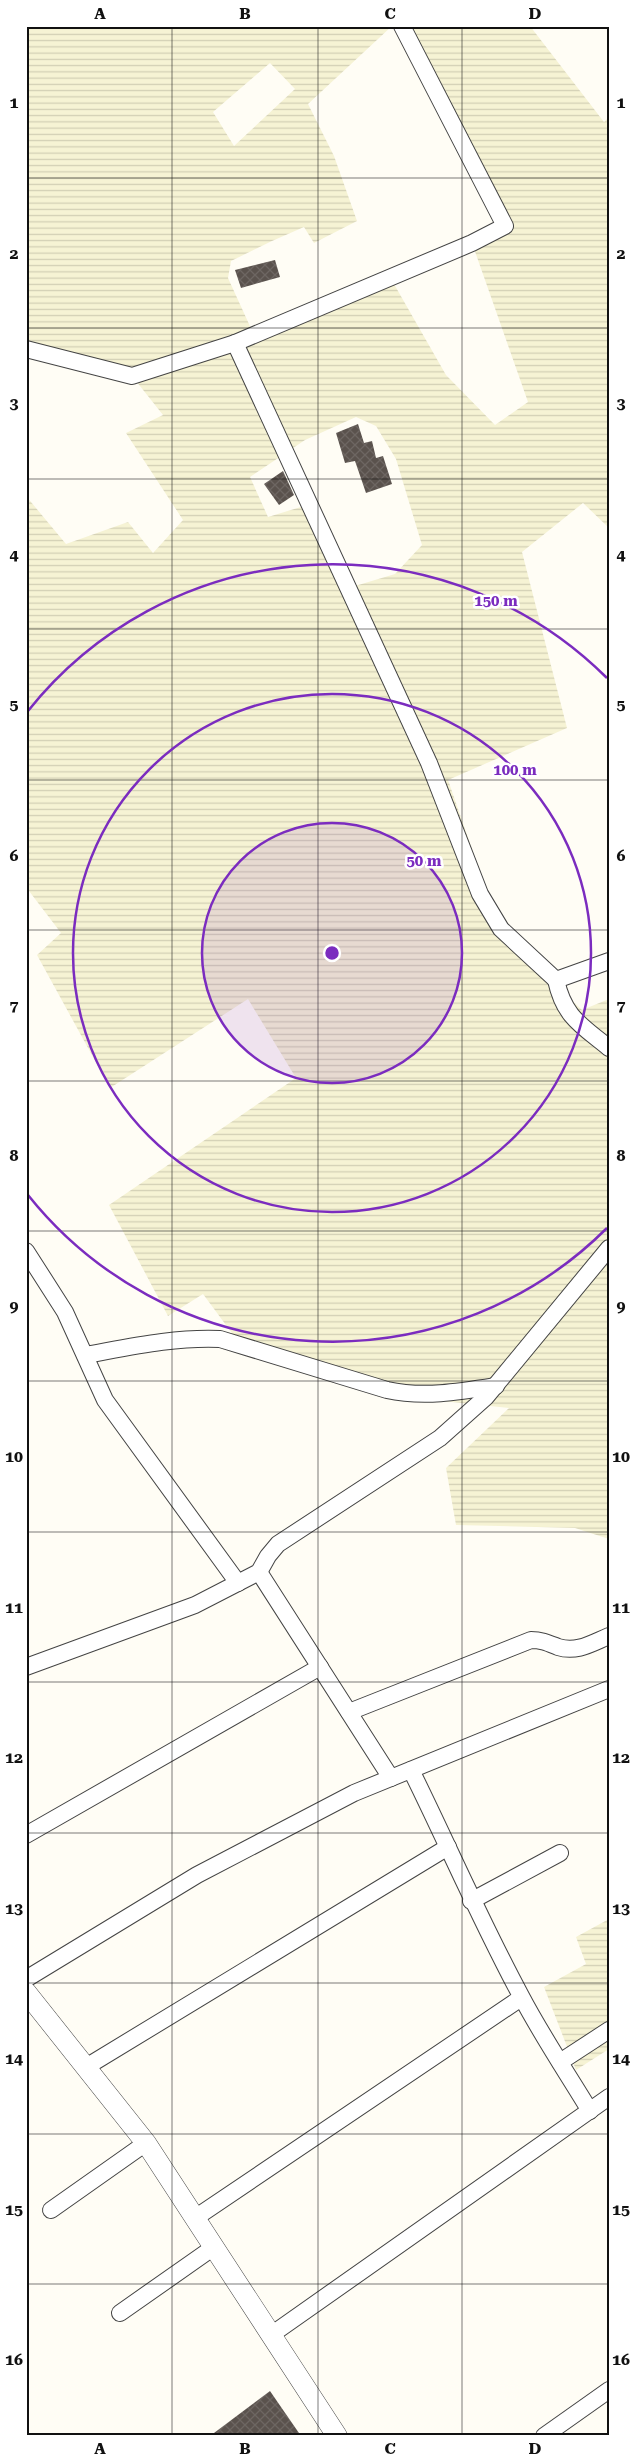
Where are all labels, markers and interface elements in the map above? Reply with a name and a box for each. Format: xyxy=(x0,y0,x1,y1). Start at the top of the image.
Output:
text: A xyxy=(94,4,106,23)
text: B xyxy=(239,4,251,23)
text: C xyxy=(384,4,396,23)
text: D xyxy=(529,4,542,23)
text: 1 xyxy=(10,93,19,112)
text: 1 xyxy=(617,93,626,112)
text: 2 xyxy=(10,244,19,263)
text: 2 xyxy=(617,244,626,263)
text: 3 xyxy=(10,394,19,413)
text: 3 xyxy=(617,394,626,413)
text: 4 xyxy=(10,545,19,564)
text: 4 xyxy=(617,545,626,564)
text: 150 m xyxy=(474,592,518,610)
text: 5 xyxy=(10,695,19,714)
text: 5 xyxy=(617,695,626,714)
text: 100 m xyxy=(493,761,537,779)
text: 6 xyxy=(10,846,19,865)
text: 6 xyxy=(617,846,626,865)
text: 50 m xyxy=(406,852,442,870)
centre of rings xyxy=(323,944,341,962)
text: 7 xyxy=(10,996,19,1015)
text: 7 xyxy=(617,996,626,1015)
text: 8 xyxy=(10,1146,19,1165)
text: 8 xyxy=(617,1146,626,1165)
text: 9 xyxy=(10,1297,19,1316)
text: 9 xyxy=(617,1297,626,1316)
text: 10 xyxy=(5,1447,23,1466)
text: 10 xyxy=(612,1447,630,1466)
text: 11 xyxy=(5,1598,23,1617)
text: 11 xyxy=(612,1598,630,1617)
text: 12 xyxy=(5,1748,23,1767)
text: 12 xyxy=(612,1748,630,1767)
text: 13 xyxy=(5,1899,23,1918)
text: 13 xyxy=(612,1899,630,1918)
text: 14 xyxy=(5,2049,23,2068)
text: 14 xyxy=(612,2049,630,2068)
text: 15 xyxy=(5,2200,23,2219)
text: 15 xyxy=(612,2200,630,2219)
text: 16 xyxy=(5,2350,23,2369)
text: 16 xyxy=(612,2350,630,2369)
text: A xyxy=(94,2439,106,2458)
text: B xyxy=(239,2439,251,2458)
text: C xyxy=(384,2439,396,2458)
text: D xyxy=(529,2439,542,2458)

